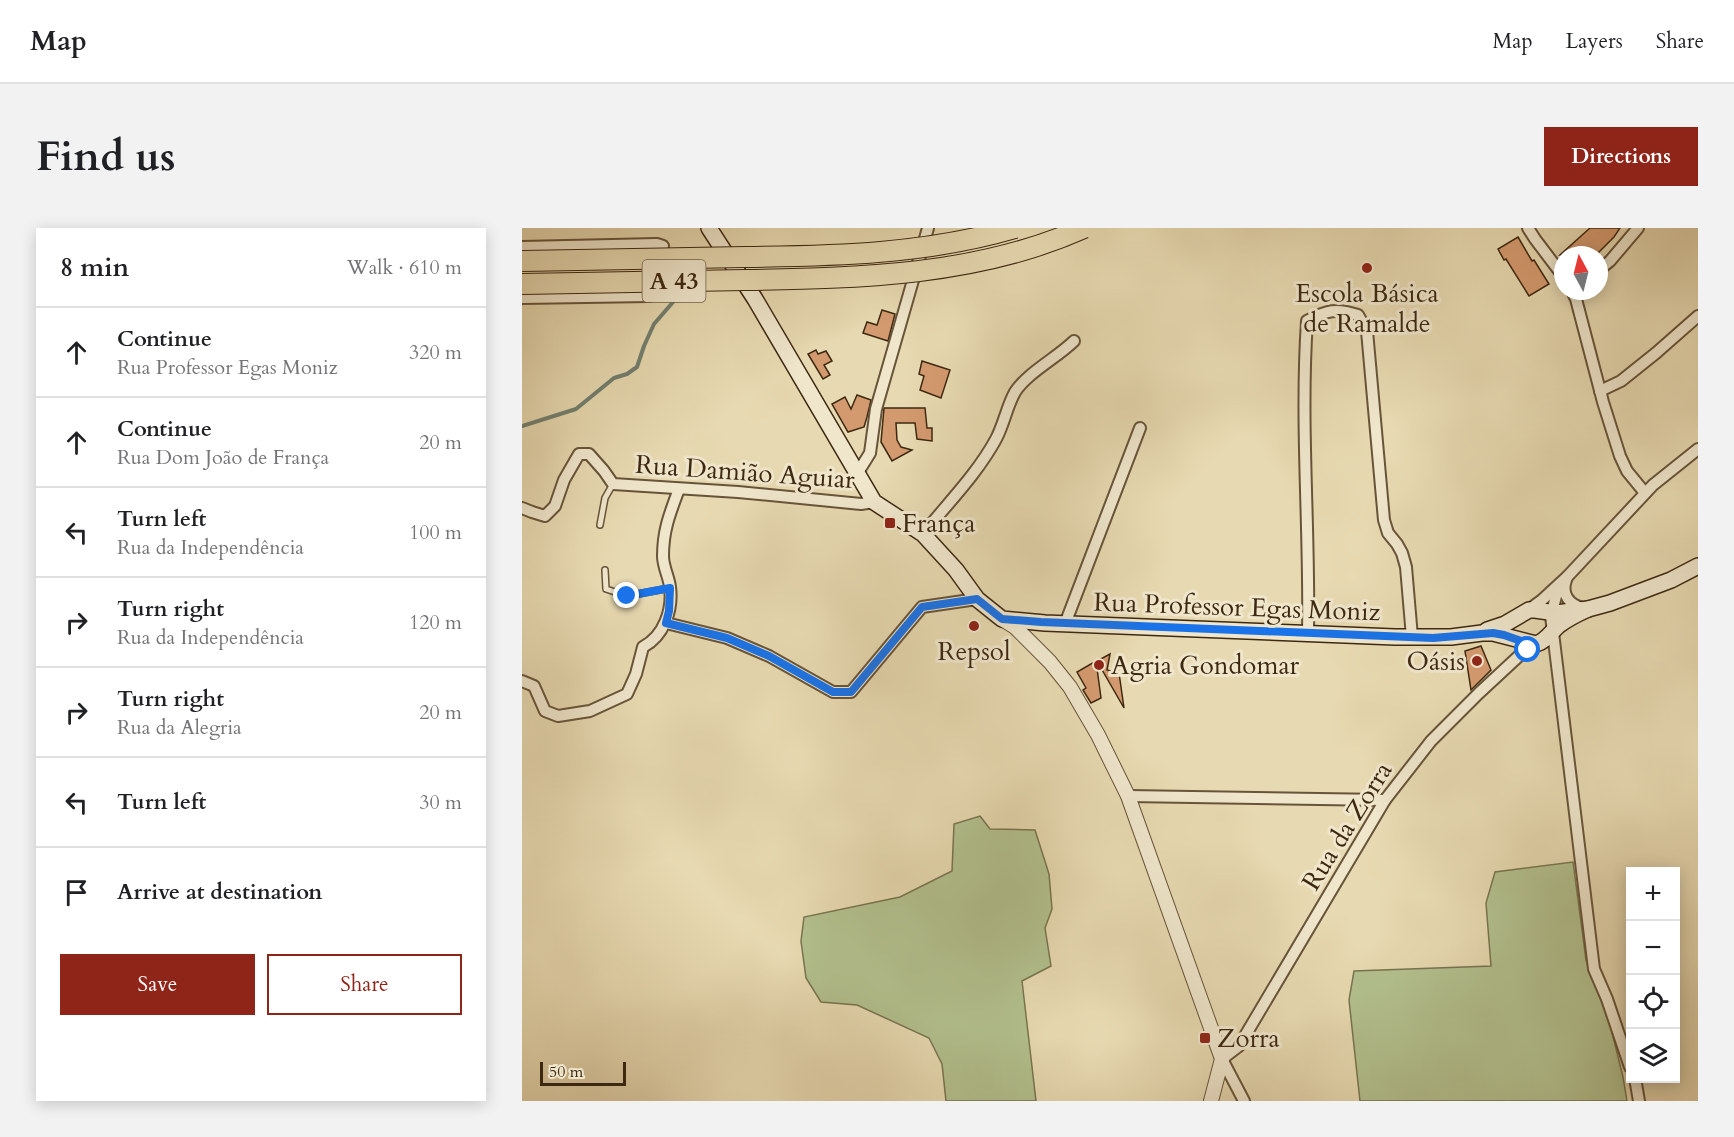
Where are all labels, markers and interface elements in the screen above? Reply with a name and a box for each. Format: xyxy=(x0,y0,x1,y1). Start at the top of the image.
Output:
text: Map xyxy=(30,22,87,60)
text: Map xyxy=(1493,27,1533,56)
text: Layers xyxy=(1566,27,1623,56)
text: Share xyxy=(1656,27,1704,56)
button: Directions xyxy=(1544,127,1698,186)
text: Find us xyxy=(36,128,176,185)
north arrow xyxy=(1554,246,1608,300)
text: 8 min xyxy=(60,250,129,285)
text: Walk · 610 m xyxy=(347,254,462,281)
road number: A 43 xyxy=(642,260,706,302)
marker: Escola Básica de Ramalde xyxy=(1360,261,1374,275)
place label: Escola Básica de Ramalde xyxy=(1295,276,1439,341)
text: Continue xyxy=(117,324,212,354)
icon: ahead xyxy=(60,336,93,369)
text: 320 m xyxy=(409,339,462,366)
text: Rua Professor Egas Moniz xyxy=(117,354,338,381)
text: Continue xyxy=(117,414,212,444)
icon: ahead xyxy=(60,426,93,459)
text: 20 m xyxy=(419,429,462,456)
text: Rua Dom João de França xyxy=(117,444,329,471)
street label: Rua Damião Aguiar xyxy=(634,447,856,497)
text: Turn left xyxy=(117,504,206,534)
place label: França xyxy=(902,506,975,541)
icon: left xyxy=(60,516,93,549)
marker: França xyxy=(883,516,897,530)
text: 100 m xyxy=(409,519,462,546)
text: Rua da Independência xyxy=(117,534,304,561)
route end xyxy=(613,582,639,608)
street label: Rua Professor Egas Moniz xyxy=(1093,585,1381,630)
text: Turn right xyxy=(117,594,224,624)
icon: right xyxy=(60,606,93,639)
text: 120 m xyxy=(409,609,462,636)
marker: Repsol xyxy=(967,619,981,633)
text: Rua da Independência xyxy=(117,624,304,651)
place label: Repsol xyxy=(937,634,1011,669)
route start xyxy=(1514,636,1540,662)
place label: Oásis xyxy=(1407,644,1465,679)
place label: Agria Gondomar xyxy=(1111,648,1300,683)
marker: Oásis xyxy=(1470,654,1484,668)
marker: Agria Gondomar xyxy=(1092,658,1106,672)
text: Turn right xyxy=(117,684,224,714)
icon: right xyxy=(60,696,93,729)
text: 20 m xyxy=(419,699,462,726)
text: Rua da Alegria xyxy=(117,714,242,741)
street label: Rua da Zorra xyxy=(1294,755,1400,897)
icon: left xyxy=(60,786,93,819)
text: Turn left xyxy=(117,787,206,817)
text: 30 m xyxy=(419,789,462,816)
map controls xyxy=(1626,867,1680,1083)
button: + xyxy=(1626,867,1680,921)
icon: arrive xyxy=(60,876,93,909)
text: Arrive at destination xyxy=(117,877,322,907)
button: − xyxy=(1626,921,1680,975)
button: Save xyxy=(60,954,255,1015)
button: Share xyxy=(267,954,462,1015)
button: locate xyxy=(1626,975,1680,1029)
place label: Zorra xyxy=(1217,1021,1280,1056)
button: layers xyxy=(1626,1029,1680,1083)
marker: Zorra xyxy=(1198,1031,1212,1045)
scale bar xyxy=(540,1059,626,1086)
text: 50 m xyxy=(549,1061,583,1083)

